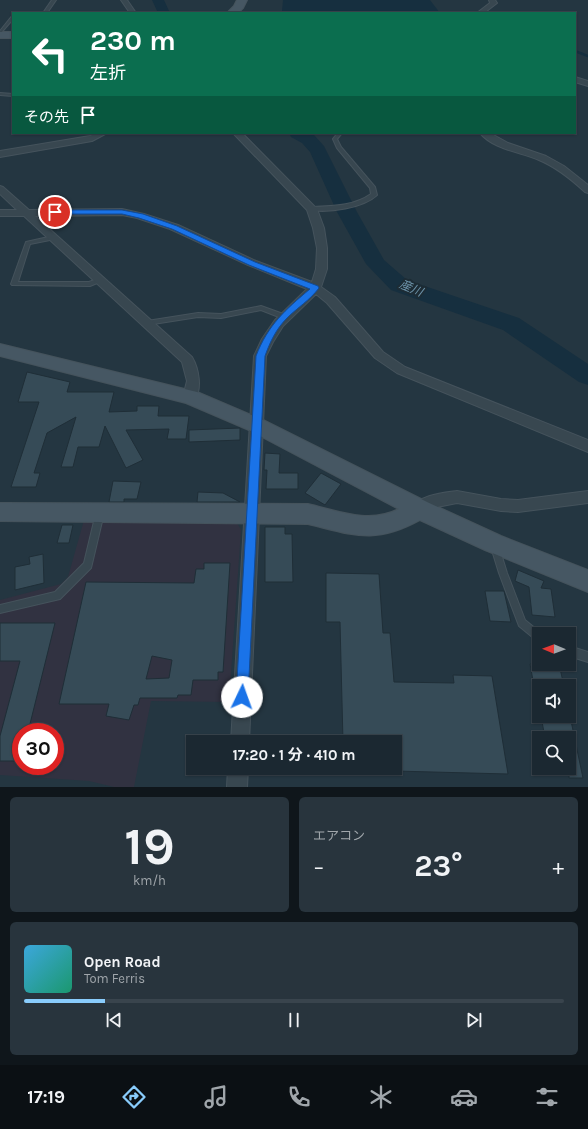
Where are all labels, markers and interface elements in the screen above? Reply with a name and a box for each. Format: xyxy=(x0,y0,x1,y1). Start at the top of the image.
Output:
text: 230 m xyxy=(90,24,176,57)
icon: left xyxy=(24,28,76,80)
text: 左折 xyxy=(90,62,126,84)
icon: arrive xyxy=(77,104,99,126)
text: その先 xyxy=(24,108,69,126)
pin xyxy=(38,195,72,229)
icon: arrive xyxy=(44,201,66,223)
water label: 産川 xyxy=(397,277,427,300)
north arrow xyxy=(532,627,576,671)
map controls xyxy=(532,627,576,775)
position arrow xyxy=(221,676,263,718)
button: sound xyxy=(532,679,576,723)
speed limit sign: 30 xyxy=(12,723,64,775)
button: search xyxy=(532,731,576,775)
text: 17:20 · 1 分 · 410 m xyxy=(233,746,355,764)
text: 19 xyxy=(124,816,175,877)
text: エアコン xyxy=(313,828,365,843)
text: 23° xyxy=(414,848,463,884)
text: − xyxy=(313,854,325,880)
text: + xyxy=(552,854,564,880)
text: km/h xyxy=(133,873,166,888)
text: Open Road xyxy=(84,953,161,971)
text: Tom Ferris xyxy=(84,971,145,986)
icon: previous xyxy=(103,1009,125,1031)
icon: pause xyxy=(283,1009,305,1031)
icon: next xyxy=(463,1009,485,1031)
icon: directions xyxy=(120,1083,148,1111)
icon: music xyxy=(202,1083,230,1111)
icon: phone xyxy=(285,1083,313,1111)
icon: climate xyxy=(367,1083,395,1111)
icon: car xyxy=(450,1083,478,1111)
icon: filters xyxy=(533,1083,561,1111)
text: 17:19 xyxy=(27,1086,65,1108)

